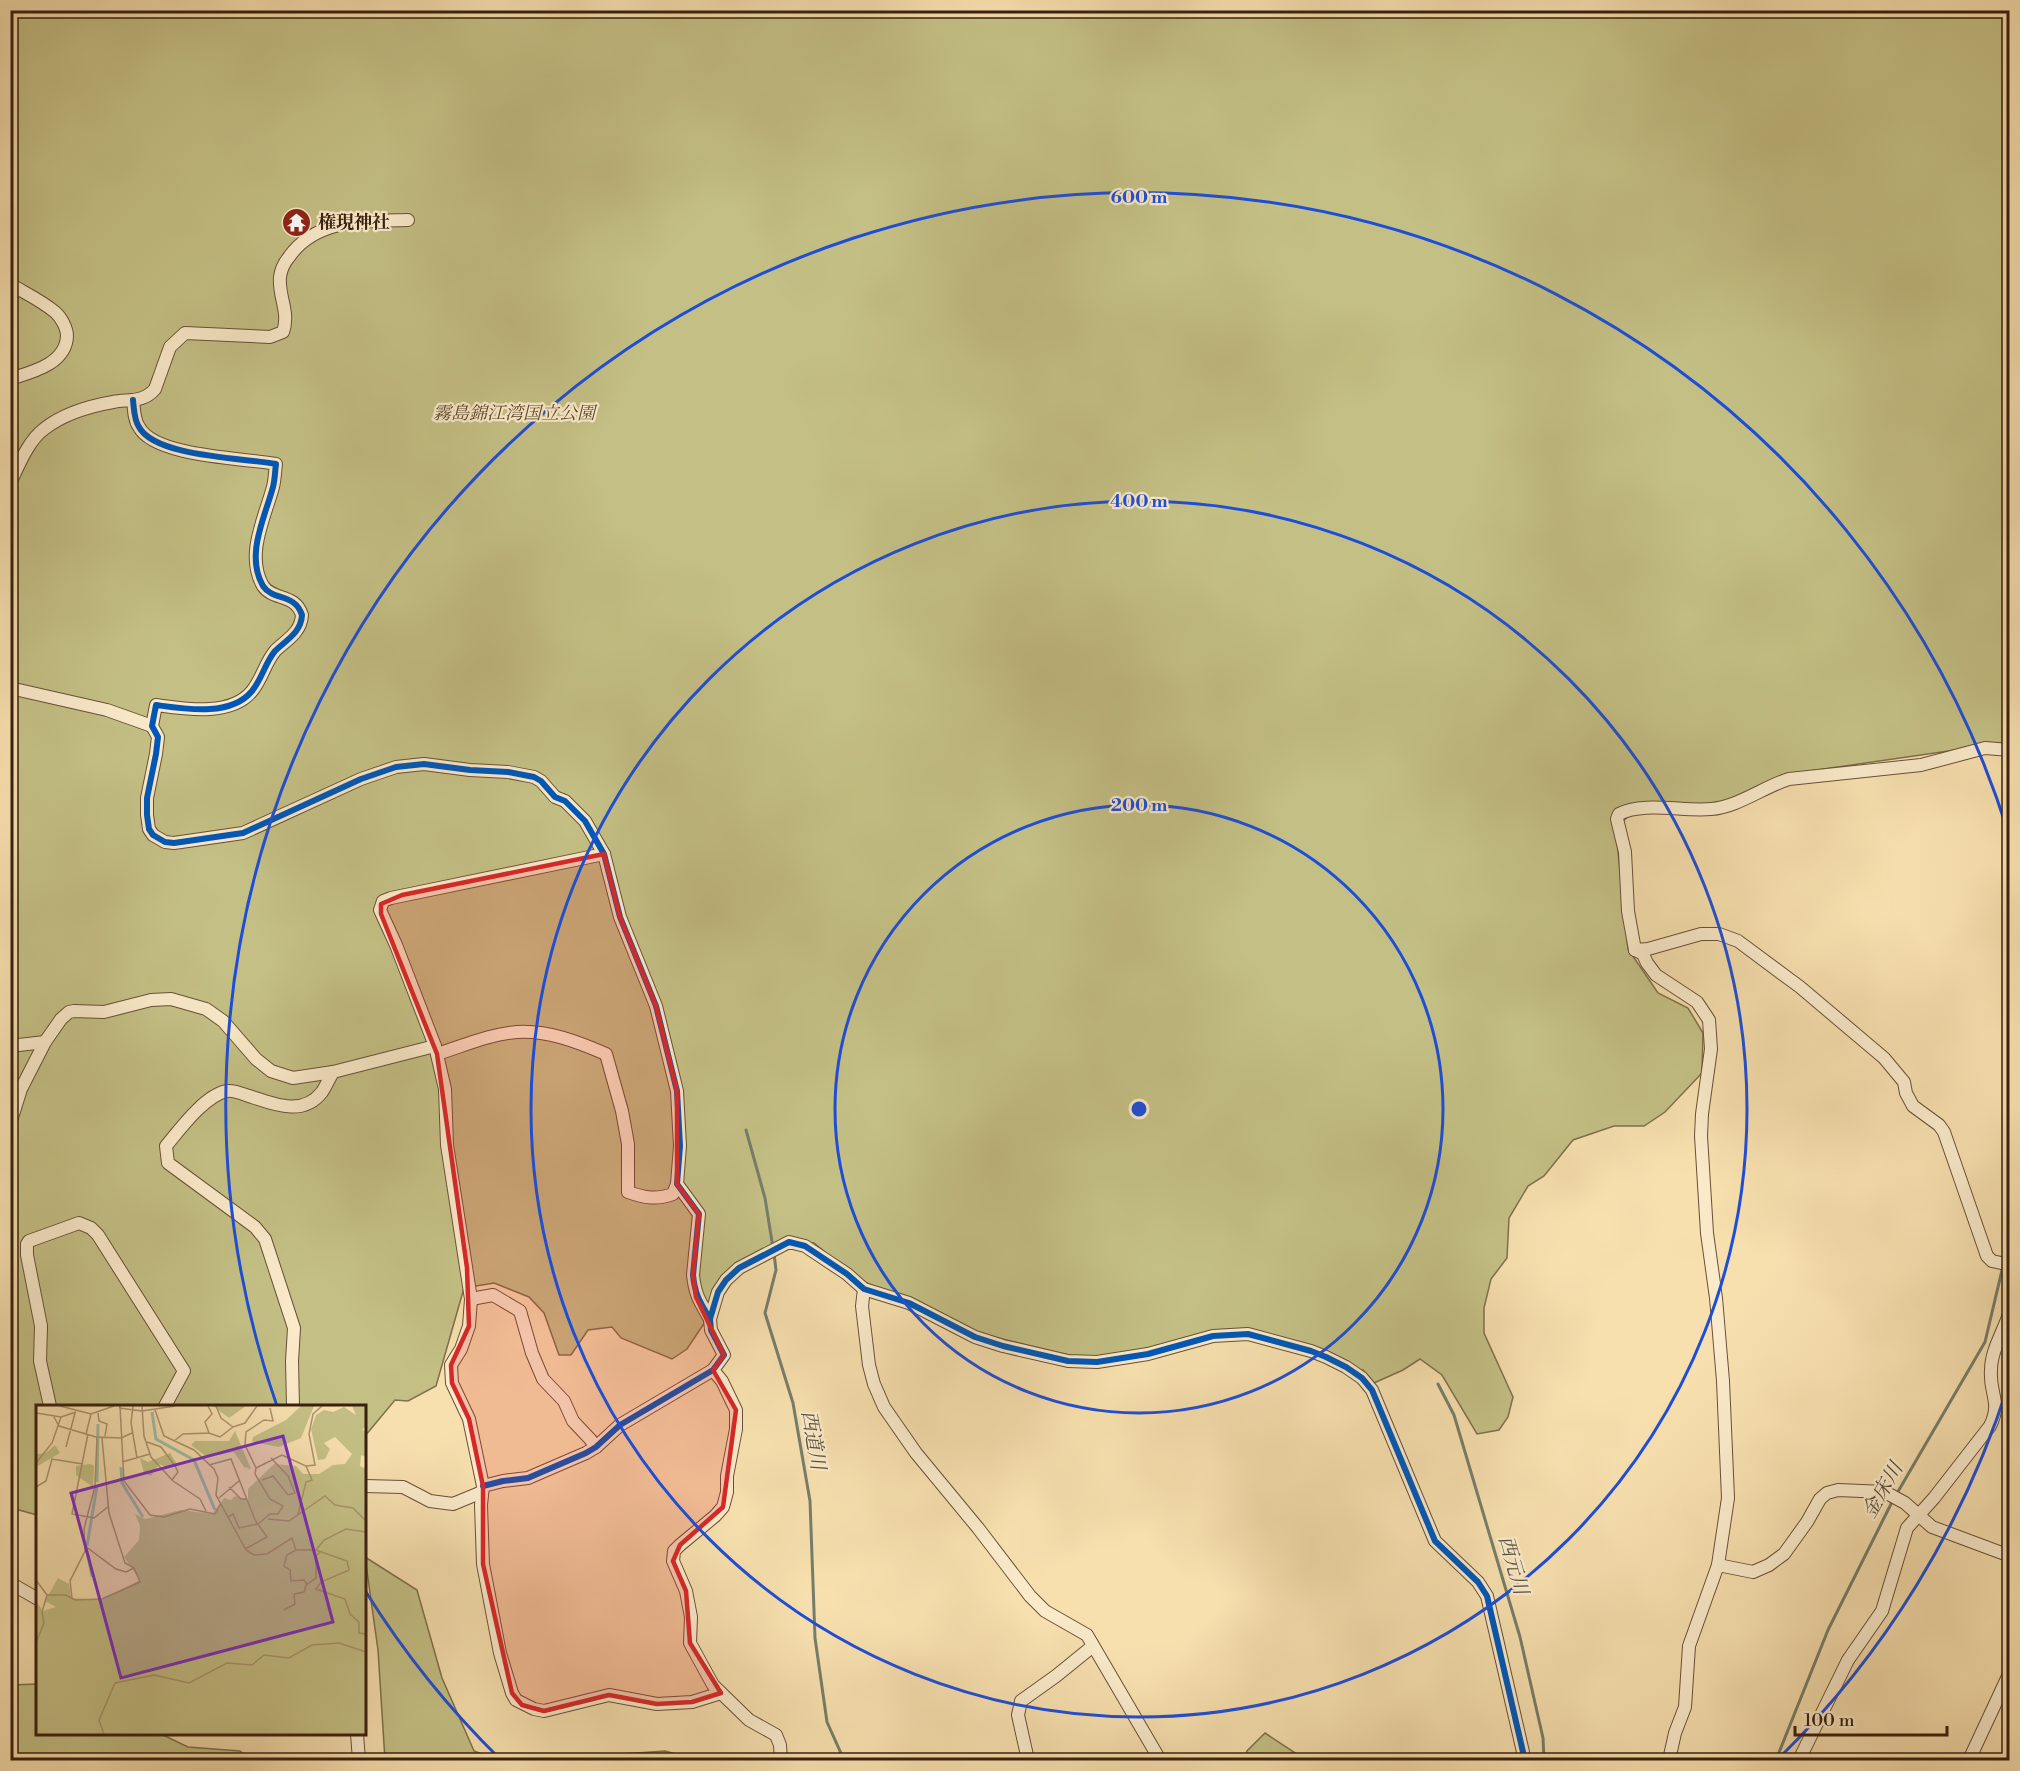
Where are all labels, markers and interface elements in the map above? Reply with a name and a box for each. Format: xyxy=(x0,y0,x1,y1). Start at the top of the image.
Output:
text: 600 m xyxy=(1111,186,1168,209)
temple icon: 権現神社 xyxy=(281,206,313,238)
place label: 権現神社 xyxy=(318,211,390,234)
park label: 霧島錦江湾国立公園 xyxy=(433,402,598,425)
text: 400 m xyxy=(1110,490,1168,513)
text: 200 m xyxy=(1111,794,1168,817)
centre of rings xyxy=(1129,1099,1149,1119)
inset map xyxy=(36,1405,366,1735)
water label: 西道川 xyxy=(795,1409,830,1474)
water label: 金床川 xyxy=(1857,1457,1910,1523)
water label: 西元川 xyxy=(1492,1533,1533,1600)
scale bar xyxy=(1795,1699,1946,1737)
text: 100 m xyxy=(1804,1709,1855,1732)

